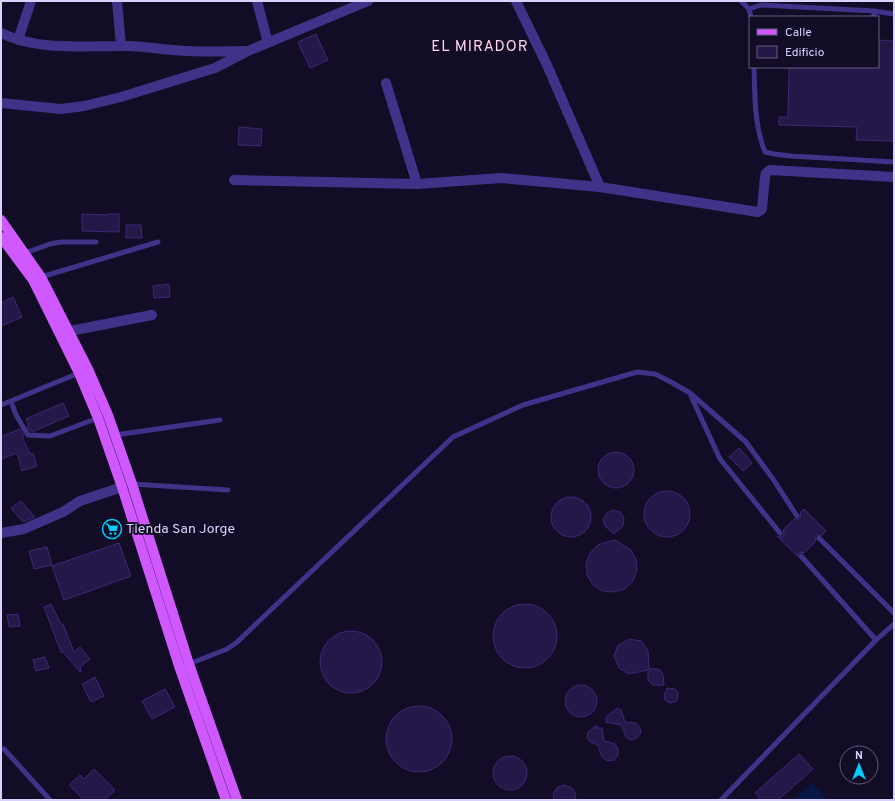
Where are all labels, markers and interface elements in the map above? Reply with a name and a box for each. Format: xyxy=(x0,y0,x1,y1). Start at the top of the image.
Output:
legend xyxy=(749,16,879,68)
text: Calle xyxy=(785,25,812,41)
district label: EL MIRADOR xyxy=(431,38,529,57)
text: Edificio xyxy=(785,45,825,61)
supermarket icon: Tienda San Jorge xyxy=(101,518,123,540)
place label: Tienda San Jorge xyxy=(126,521,235,538)
north arrow xyxy=(839,745,879,785)
text: N xyxy=(855,749,863,763)

